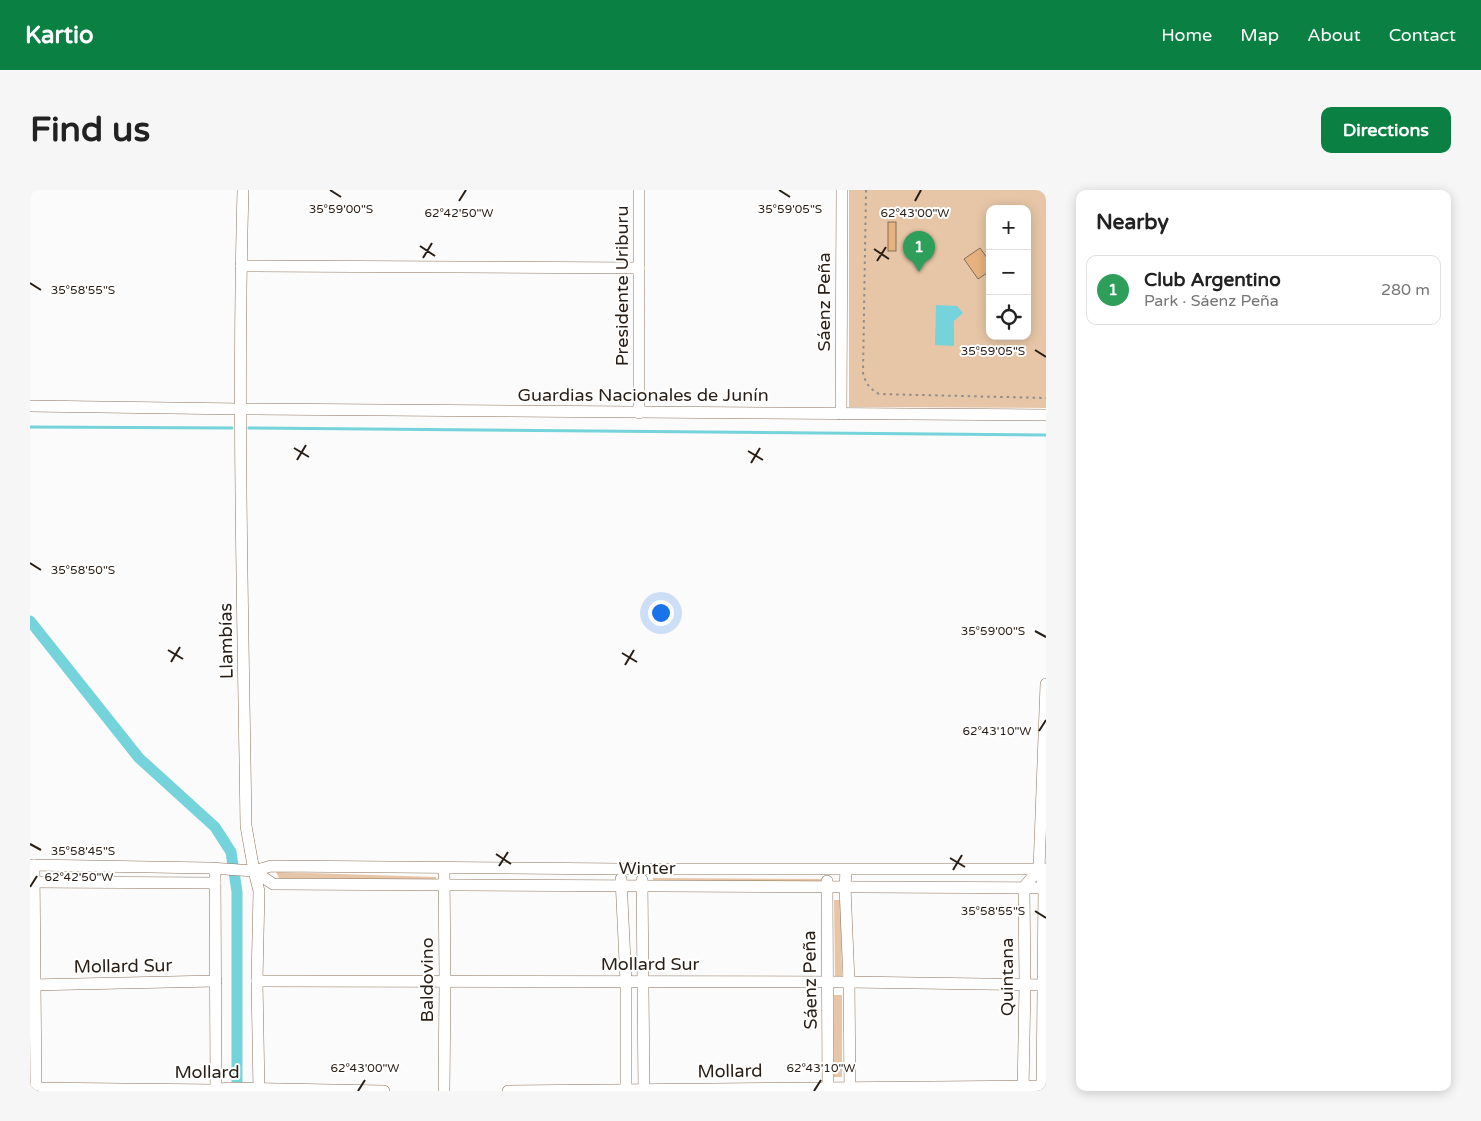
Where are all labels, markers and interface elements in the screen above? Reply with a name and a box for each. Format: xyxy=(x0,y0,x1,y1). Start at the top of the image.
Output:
text: Kartio xyxy=(25,21,94,50)
text: Home xyxy=(1161,24,1212,46)
text: Map xyxy=(1240,24,1279,46)
text: About xyxy=(1307,24,1361,46)
text: Contact xyxy=(1389,24,1456,46)
button: Directions xyxy=(1321,107,1451,153)
text: Find us xyxy=(30,109,150,151)
text: 35°59'00"S xyxy=(309,202,373,216)
text: 35°59'05"S xyxy=(758,202,822,216)
map controls xyxy=(986,205,1031,340)
button: + xyxy=(986,205,1031,250)
text: 62°42'50"W xyxy=(424,206,494,220)
street label: Presidente Uriburu xyxy=(611,206,633,366)
text: 62°43'00"W xyxy=(880,206,950,220)
text: Nearby xyxy=(1096,210,1169,235)
pin: 1 xyxy=(903,231,935,272)
button: − xyxy=(986,250,1031,295)
street label: Sáenz Peña xyxy=(813,252,835,352)
text: Club Argentino xyxy=(1144,269,1281,291)
text: 1 xyxy=(1108,280,1118,300)
text: 280 m xyxy=(1381,280,1430,300)
text: 35°58'55"S xyxy=(51,283,115,297)
text: Park · Sáenz Peña xyxy=(1144,291,1279,311)
button: locate xyxy=(986,295,1031,340)
text: 35°59'05"S xyxy=(961,344,1025,358)
street label: Guardias Nacionales de Junín xyxy=(517,384,769,406)
text: 35°58'50"S xyxy=(51,563,115,577)
your location xyxy=(648,600,674,626)
street label: Llambías xyxy=(214,603,238,679)
text: 35°59'00"S xyxy=(961,624,1025,638)
text: 62°43'10"W xyxy=(962,724,1032,738)
text: 35°58'45"S xyxy=(51,844,115,858)
street label: Winter xyxy=(618,857,676,879)
text: 62°42'50"W xyxy=(44,870,114,884)
text: 35°58'55"S xyxy=(961,904,1025,918)
street label: Sáenz Peña xyxy=(798,930,822,1030)
street label: Baldovino xyxy=(416,937,438,1023)
street label: Quintana xyxy=(996,938,1018,1016)
street label: Mollard Sur xyxy=(601,953,699,975)
street label: Mollard Sur xyxy=(74,954,173,978)
street label: Mollard xyxy=(697,1059,763,1083)
street label: Mollard xyxy=(174,1061,240,1083)
text: 62°43'00"W xyxy=(330,1061,400,1075)
text: 62°43'10"W xyxy=(786,1061,856,1075)

